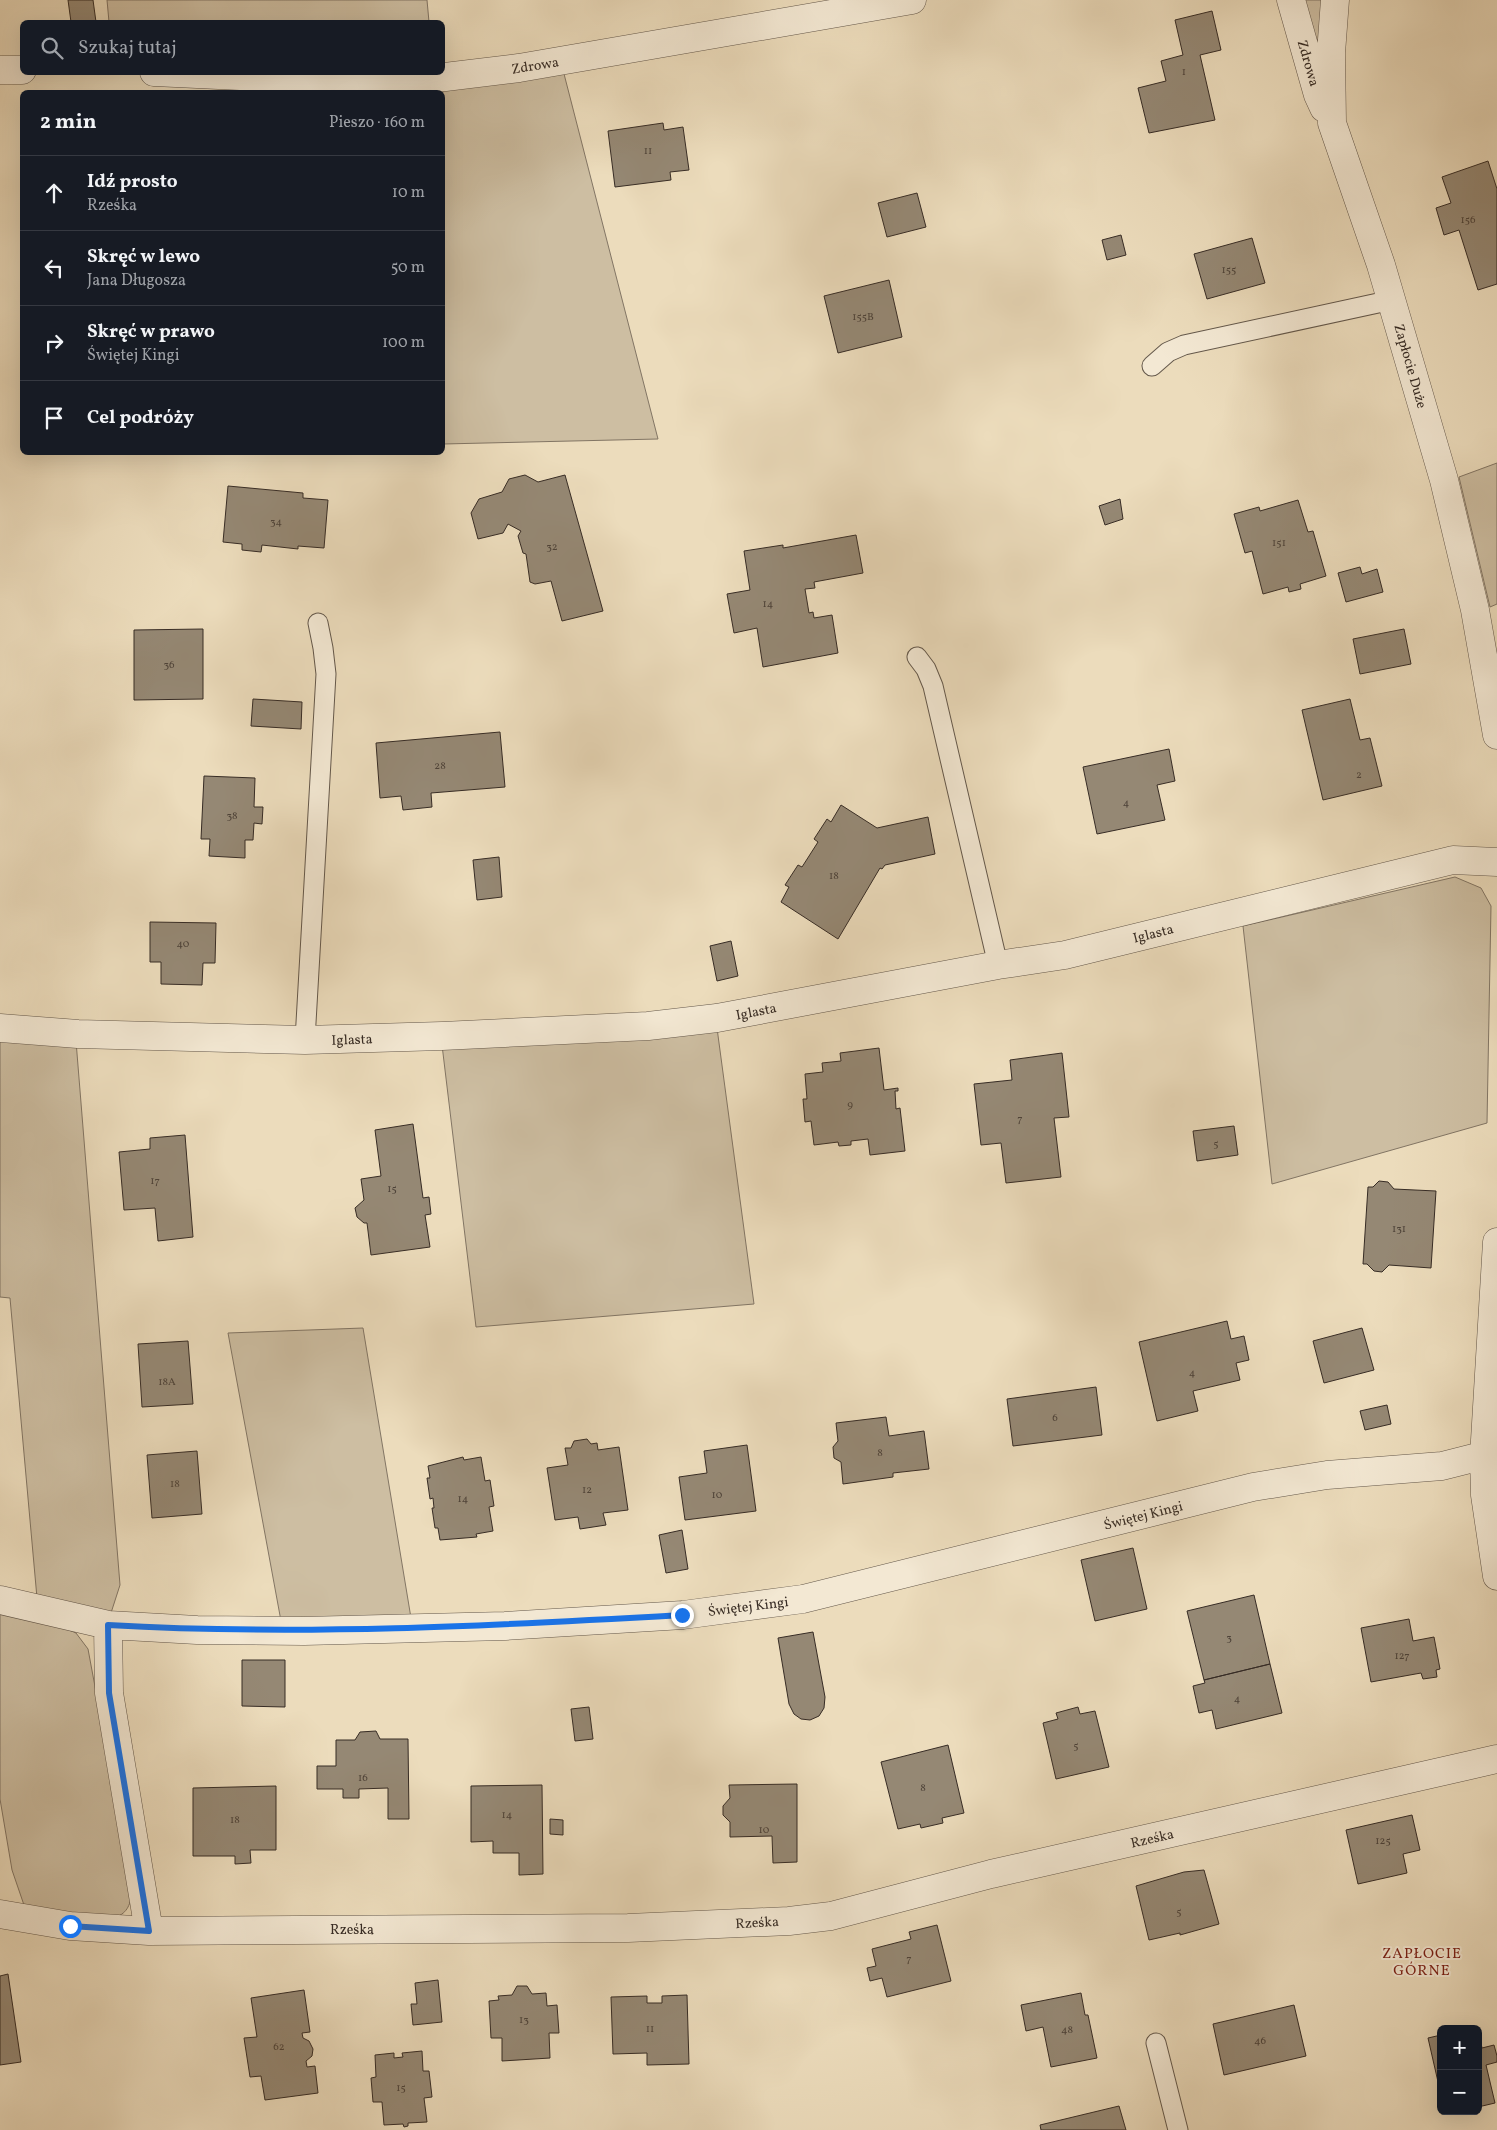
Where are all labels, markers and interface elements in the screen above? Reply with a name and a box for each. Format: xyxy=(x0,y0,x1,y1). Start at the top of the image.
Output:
search box xyxy=(20,20,445,75)
icon: search xyxy=(38,34,66,62)
text: Szukaj tutaj xyxy=(78,35,177,61)
street label: Zdrowa xyxy=(1292,38,1323,89)
street label: Zdrowa xyxy=(510,53,560,80)
house number: 1 xyxy=(1182,65,1186,80)
text: 2 min xyxy=(40,108,97,137)
text: Pieszo · 160 m xyxy=(329,112,425,134)
house number: 11 xyxy=(644,144,652,159)
text: Idź prosto xyxy=(87,169,178,195)
icon: ahead xyxy=(40,179,68,207)
text: 10 m xyxy=(392,182,425,204)
text: Rześka xyxy=(87,195,137,217)
house number: 156 xyxy=(1460,213,1476,228)
text: Skręć w lewo xyxy=(87,244,200,270)
icon: left xyxy=(40,254,68,282)
text: 50 m xyxy=(391,257,425,279)
house number: 155 xyxy=(1222,263,1236,278)
text: Jana Długosza xyxy=(87,270,186,292)
house number: 155B xyxy=(852,310,874,325)
text: Skręć w prawo xyxy=(87,319,215,345)
street label: Zapłocie Duże xyxy=(1388,322,1431,411)
icon: right xyxy=(40,329,68,357)
text: 100 m xyxy=(382,332,425,354)
text: Świętej Kingi xyxy=(87,345,180,367)
icon: arrive xyxy=(40,404,68,432)
text: Cel podróży xyxy=(87,405,194,431)
house number: 34 xyxy=(270,515,283,530)
house number: 151 xyxy=(1272,536,1286,551)
house number: 32 xyxy=(546,540,558,555)
house number: 14 xyxy=(763,597,774,612)
house number: 36 xyxy=(163,658,175,673)
house number: 28 xyxy=(434,759,446,774)
house number: 2 xyxy=(1356,768,1362,783)
house number: 4 xyxy=(1123,796,1130,811)
house number: 38 xyxy=(226,809,238,824)
house number: 18 xyxy=(829,869,839,884)
street label: Iglasta xyxy=(1131,920,1176,949)
house number: 40 xyxy=(177,937,190,952)
street label: Iglasta xyxy=(734,999,778,1026)
street label: Iglasta xyxy=(331,1030,373,1051)
house number: 9 xyxy=(847,1098,853,1113)
house number: 7 xyxy=(1017,1112,1023,1127)
house number: 5 xyxy=(1213,1137,1219,1152)
house number: 17 xyxy=(150,1174,160,1189)
house number: 15 xyxy=(387,1182,397,1197)
house number: 131 xyxy=(1392,1222,1406,1237)
house number: 4 xyxy=(1189,1366,1196,1381)
house number: 18A xyxy=(158,1375,176,1390)
house number: 6 xyxy=(1052,1411,1058,1426)
house number: 8 xyxy=(877,1446,883,1461)
house number: 18 xyxy=(170,1477,180,1492)
house number: 12 xyxy=(582,1483,592,1498)
house number: 10 xyxy=(712,1488,723,1503)
house number: 14 xyxy=(458,1492,469,1507)
street label: Świętej Kingi xyxy=(1102,1496,1185,1535)
street label: Świętej Kingi xyxy=(707,1592,790,1622)
route end xyxy=(671,1604,694,1627)
house number: 3 xyxy=(1226,1631,1232,1646)
house number: 127 xyxy=(1394,1649,1410,1664)
house number: 4 xyxy=(1234,1692,1241,1707)
house number: 5 xyxy=(1073,1739,1079,1754)
house number: 16 xyxy=(358,1771,368,1786)
house number: 8 xyxy=(920,1781,926,1796)
house number: 14 xyxy=(502,1808,513,1823)
house number: 18 xyxy=(230,1813,240,1828)
house number: 10 xyxy=(759,1823,770,1838)
street label: Rześka xyxy=(1129,1825,1176,1854)
house number: 125 xyxy=(1375,1834,1391,1849)
house number: 5 xyxy=(1176,1905,1182,1920)
street label: Rześka xyxy=(735,1913,779,1934)
route start xyxy=(59,1915,82,1938)
street label: Rześka xyxy=(330,1921,374,1940)
district label: ZAPŁOCIE GÓRNE xyxy=(1382,1944,1462,1982)
house number: 7 xyxy=(906,1952,912,1967)
house number: 13 xyxy=(519,2013,529,2028)
house number: 11 xyxy=(646,2022,654,2037)
house number: 48 xyxy=(1061,2023,1073,2038)
map controls xyxy=(1437,2025,1482,2115)
button: + xyxy=(1437,2025,1482,2070)
house number: 46 xyxy=(1254,2034,1266,2049)
house number: 62 xyxy=(273,2040,285,2055)
button: − xyxy=(1437,2070,1482,2115)
house number: 15 xyxy=(396,2081,406,2096)

